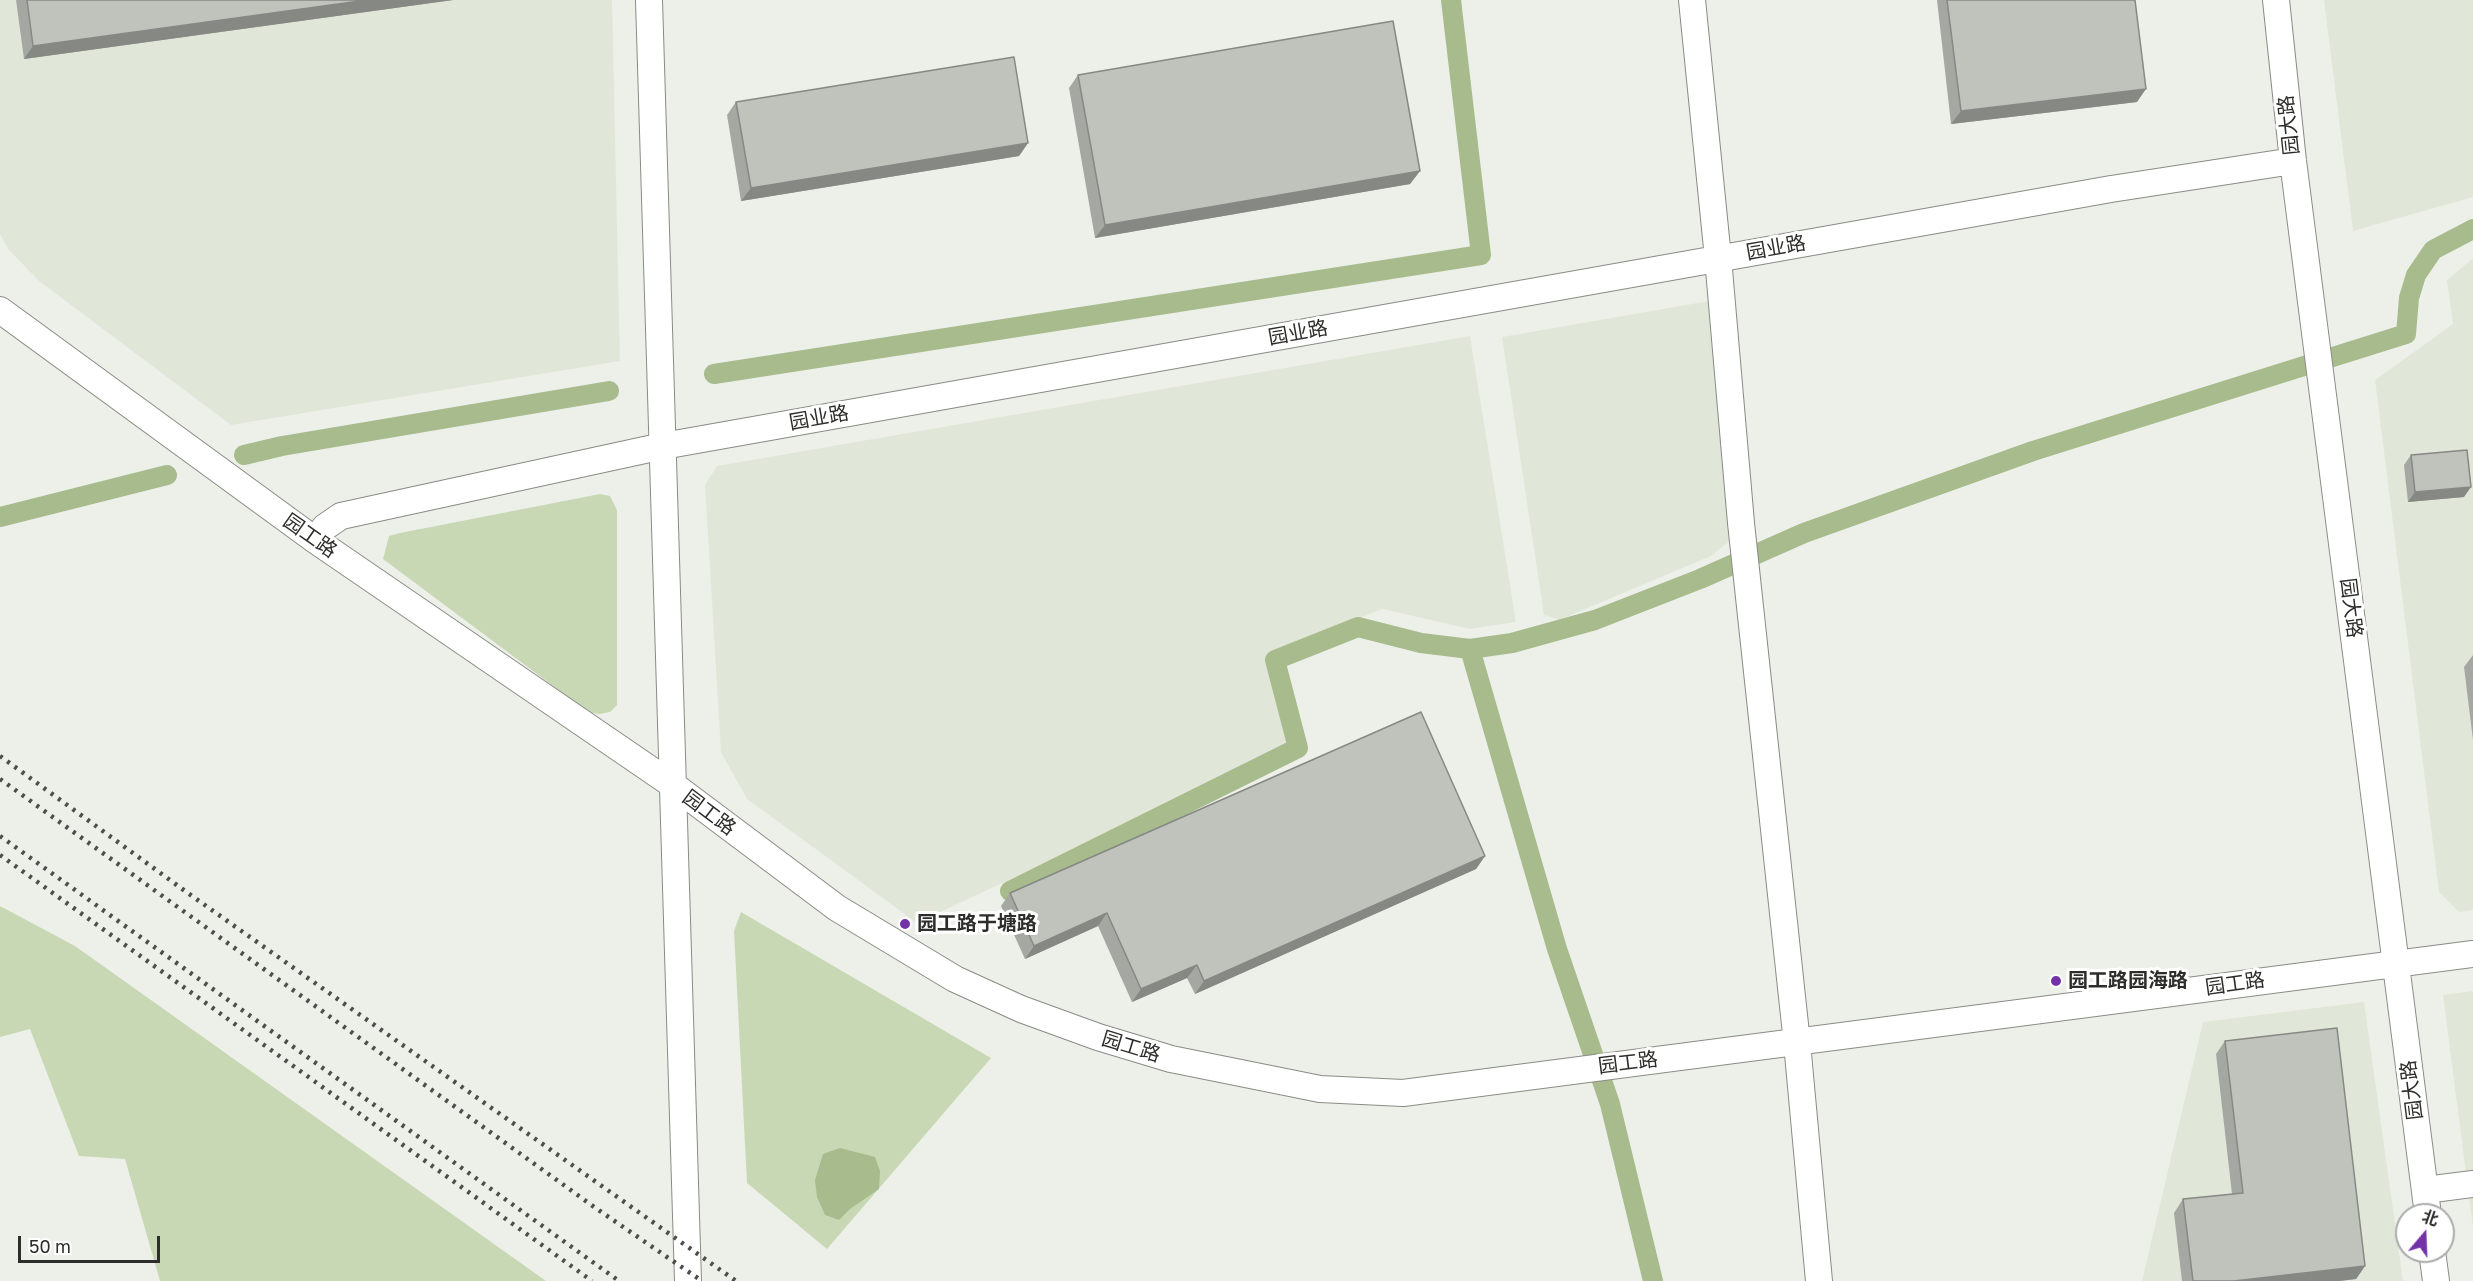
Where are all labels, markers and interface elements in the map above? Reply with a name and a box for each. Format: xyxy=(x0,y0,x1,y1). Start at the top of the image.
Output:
street label: 园大路 xyxy=(2274,94,2304,156)
street label: 园业路 xyxy=(1744,231,1808,265)
street label: 园业路 xyxy=(1266,316,1330,350)
street label: 园业路 xyxy=(787,401,851,435)
street label: 园工路 xyxy=(279,509,341,563)
street label: 园大路 xyxy=(2335,577,2367,639)
street label: 园工路 xyxy=(678,785,740,841)
place label: 园工路于塘路 xyxy=(917,912,1037,936)
marker: 园工路于塘路 xyxy=(898,917,912,931)
street label: 园工路 xyxy=(2204,968,2266,1000)
place label: 园工路园海路 xyxy=(2068,969,2188,993)
marker: 园工路园海路 xyxy=(2049,974,2063,988)
street label: 园工路 xyxy=(1099,1027,1163,1067)
street label: 园工路 xyxy=(1597,1047,1659,1079)
street label: 园大路 xyxy=(2396,1059,2428,1121)
north arrow xyxy=(2395,1203,2455,1263)
text: 北 xyxy=(2419,1206,2441,1230)
scale bar xyxy=(21,1224,164,1262)
text: 50 m xyxy=(29,1235,71,1257)

